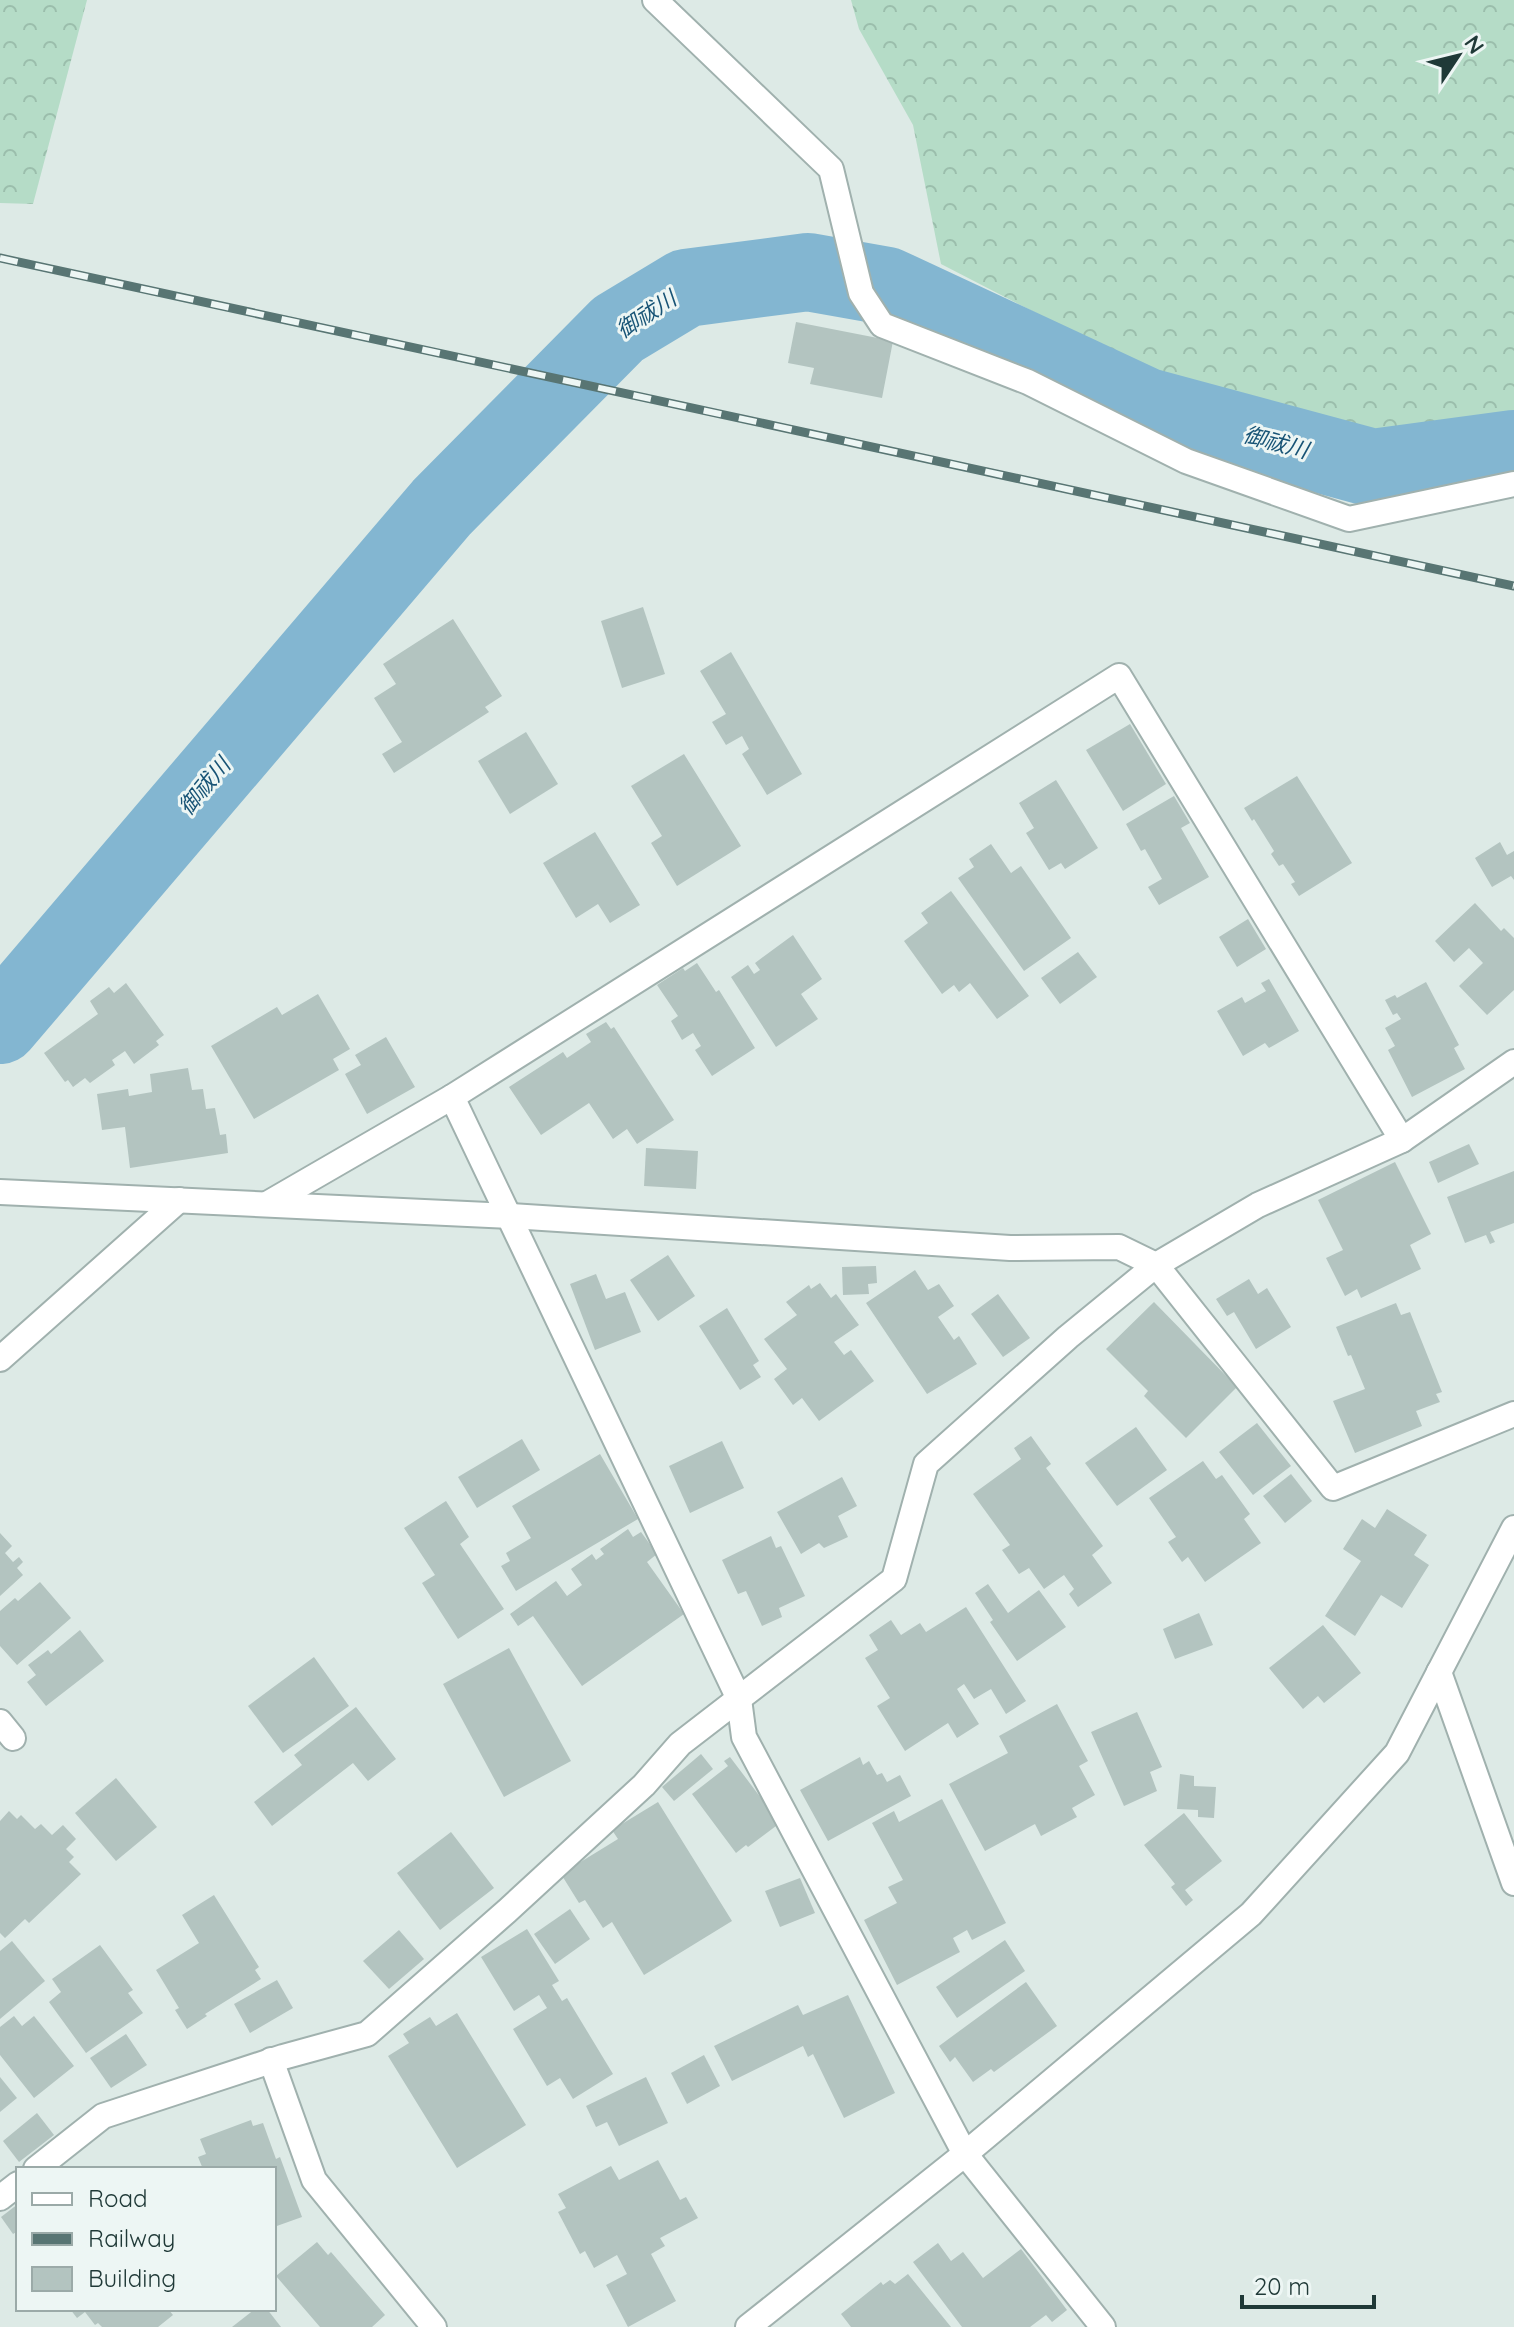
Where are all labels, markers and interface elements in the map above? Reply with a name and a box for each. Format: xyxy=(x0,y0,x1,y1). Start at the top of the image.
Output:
north arrow xyxy=(1418,16,1498,96)
text: N xyxy=(1458,30,1490,59)
water label: 御祓川 xyxy=(611,283,683,344)
water label: 御祓川 xyxy=(1240,420,1313,465)
water label: 御祓川 xyxy=(172,750,237,820)
legend xyxy=(16,2167,276,2311)
text: Road xyxy=(88,2183,148,2213)
text: Railway xyxy=(88,2223,175,2253)
scale bar xyxy=(1242,2259,1374,2309)
text: Building xyxy=(88,2263,176,2293)
text: 20 m xyxy=(1254,2271,1310,2301)

